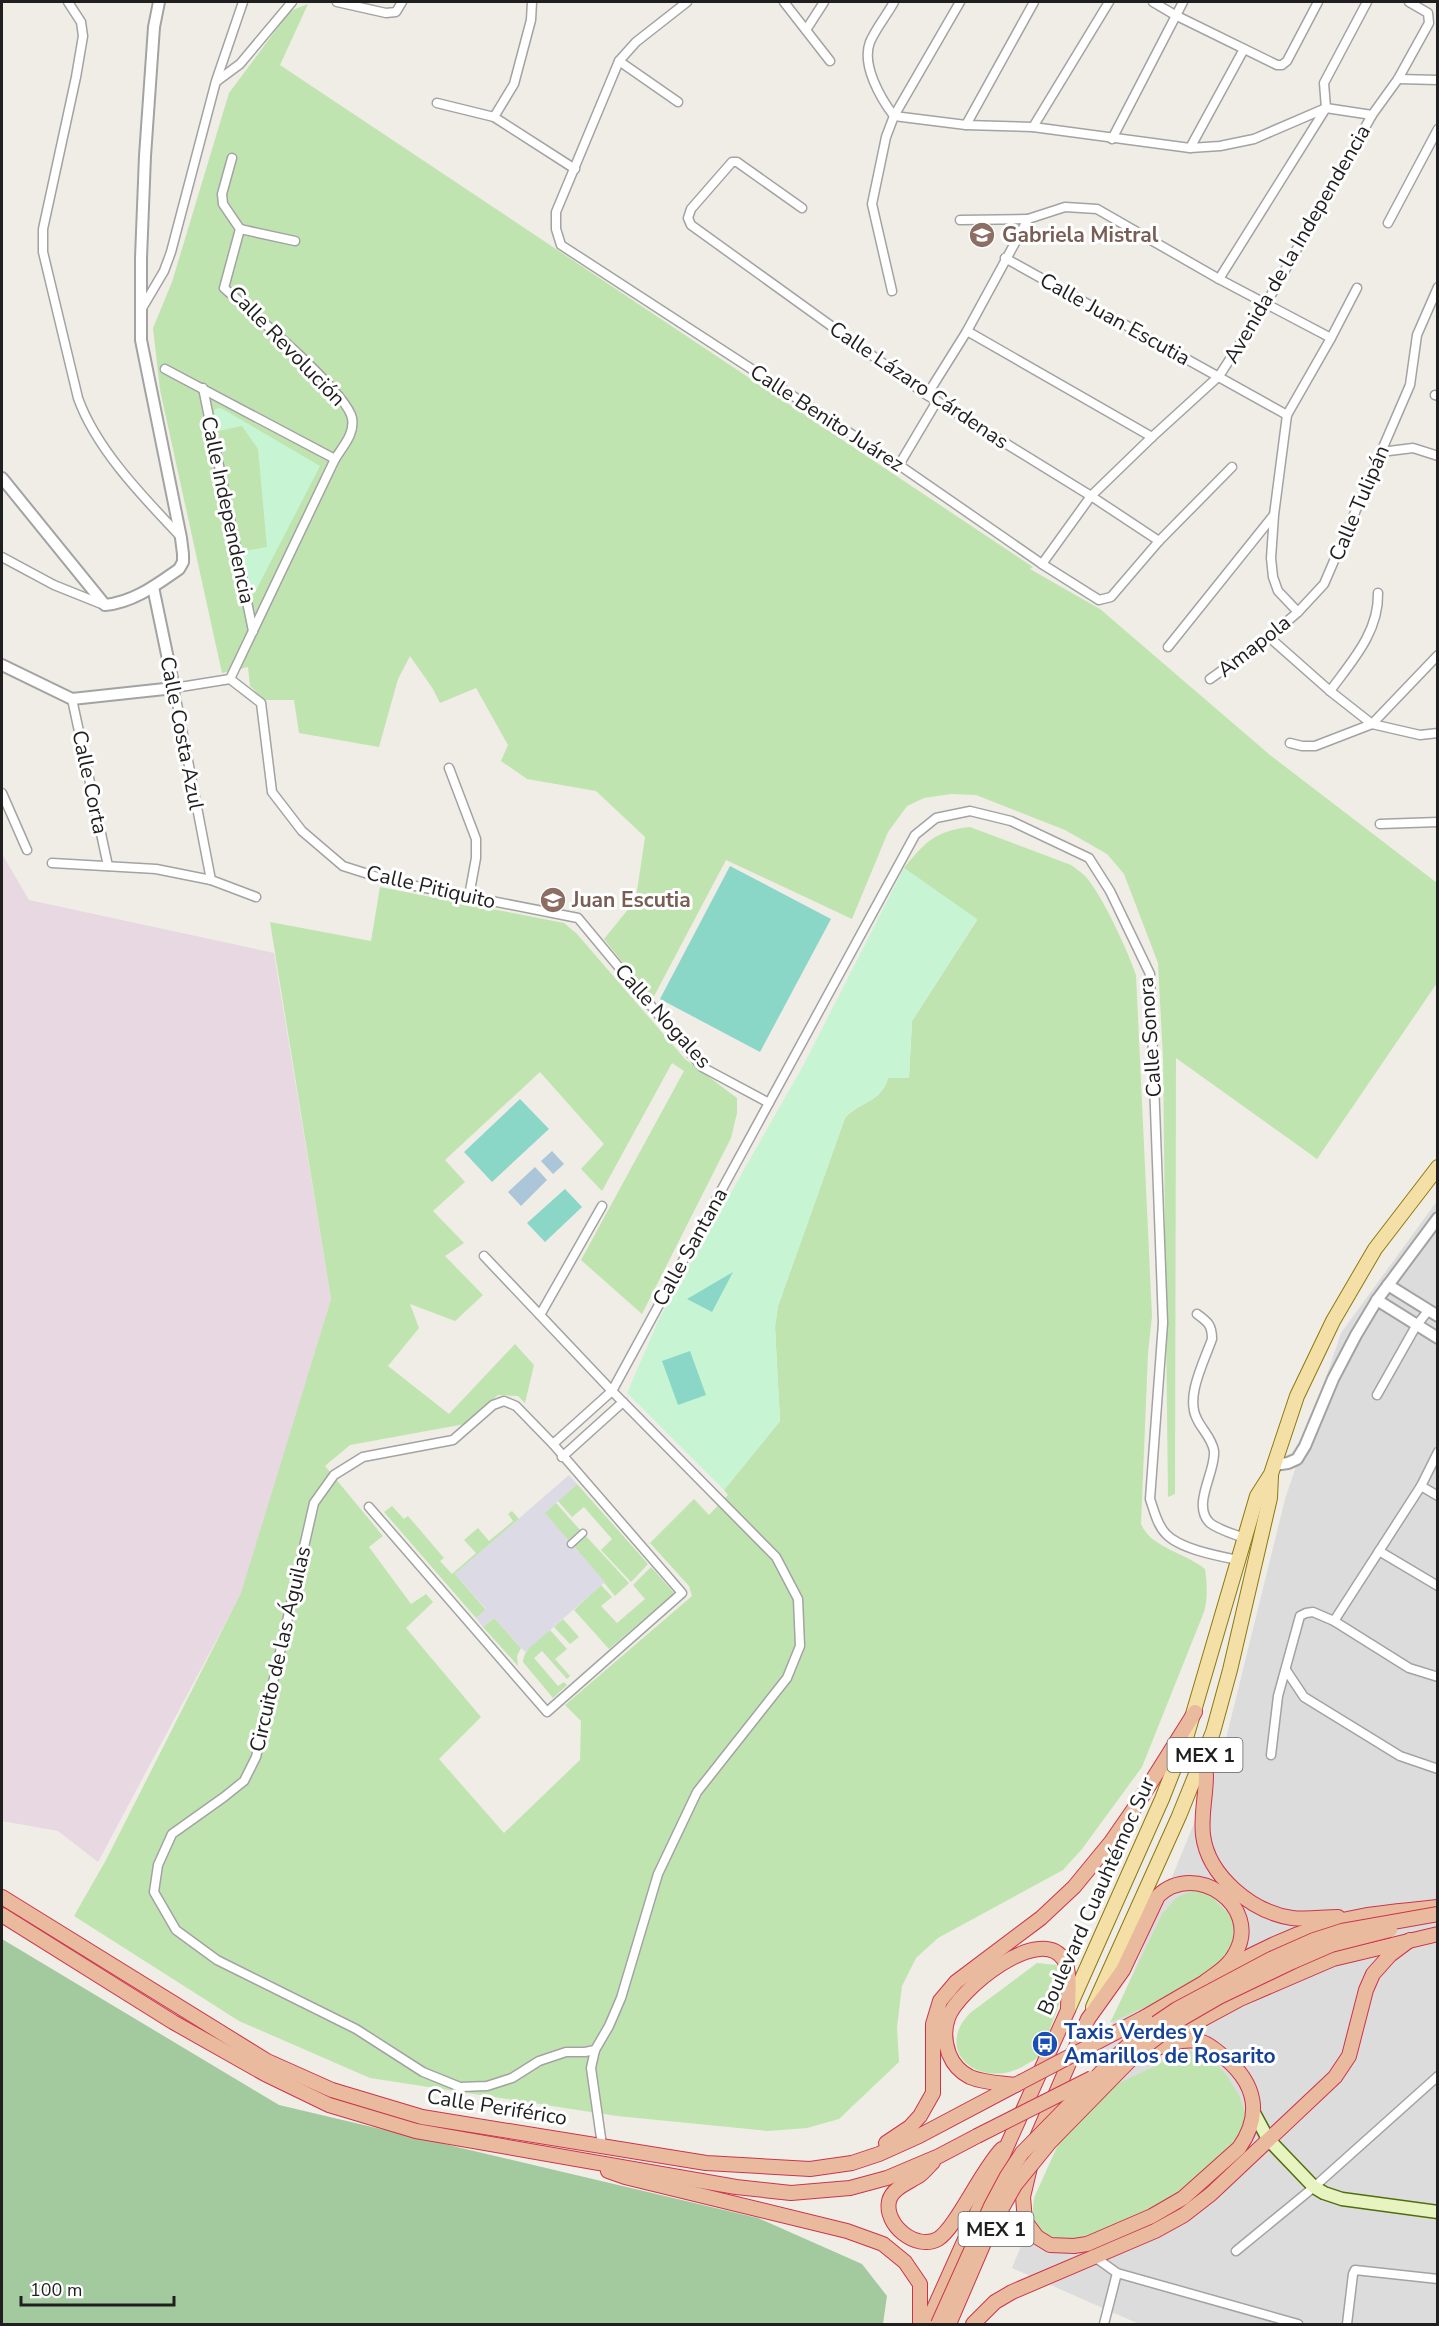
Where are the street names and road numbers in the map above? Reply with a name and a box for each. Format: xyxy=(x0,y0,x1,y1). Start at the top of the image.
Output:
street label: Avenida de la Independencia xyxy=(1217,120,1377,368)
street label: Calle Juan Escutia xyxy=(1035,266,1195,372)
street label: Calle Revolución xyxy=(222,280,352,412)
street label: Calle Lázaro Cárdenas xyxy=(824,315,1014,455)
street label: Calle Benito Juárez xyxy=(745,358,910,478)
street label: Calle Independencia xyxy=(194,414,262,606)
street label: Calle Tulipán xyxy=(1322,441,1396,565)
street label: Amapola xyxy=(1212,609,1296,683)
street label: Calle Costa Azul xyxy=(153,654,211,813)
street label: Calle Corta xyxy=(65,728,115,836)
street label: Calle Pitiquito xyxy=(364,859,498,915)
street label: Calle Nogales xyxy=(608,958,718,1074)
street label: Calle Sonora xyxy=(1132,976,1168,1098)
street label: Calle Santana xyxy=(646,1183,734,1311)
street label: Circuito de las Águilas xyxy=(243,1543,317,1755)
road number: MEX 1 xyxy=(1168,1738,1242,1772)
street label: Boulevard Cuauhtémoc Sur xyxy=(1031,1772,1161,2019)
street label: Calle Periférico xyxy=(425,2082,569,2132)
road number: MEX 1 xyxy=(958,2212,1034,2246)

